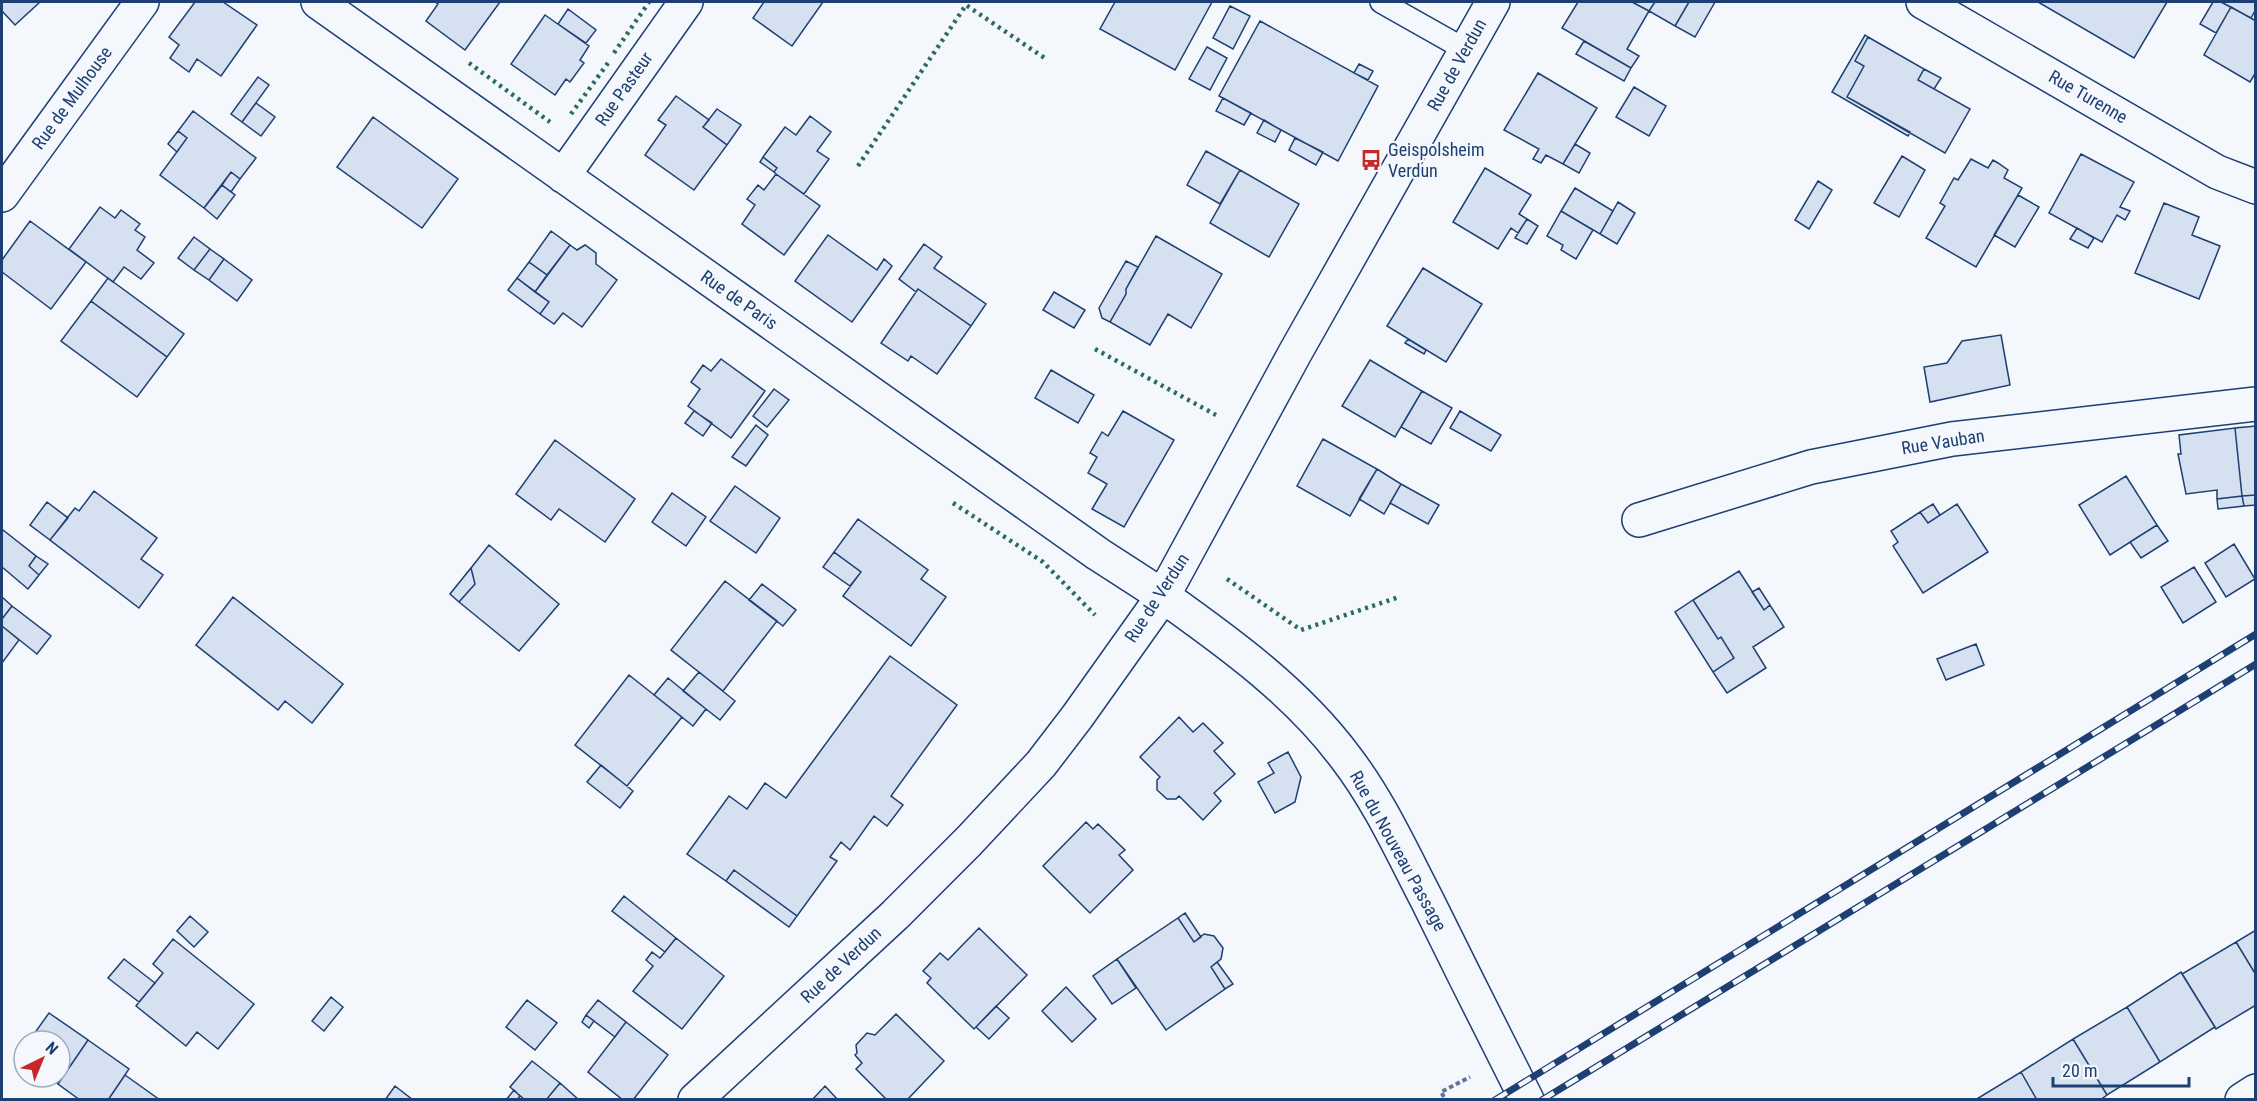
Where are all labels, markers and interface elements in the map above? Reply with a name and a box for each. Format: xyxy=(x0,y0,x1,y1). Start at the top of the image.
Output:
street label: Rue de Verdun xyxy=(1423,15,1491,115)
street label: Rue de Mulhouse xyxy=(27,42,116,153)
street label: Rue Pasteur xyxy=(590,47,657,130)
street label: Rue Turenne xyxy=(2045,66,2131,127)
place label: Geispolsheim Verdun xyxy=(1388,139,1484,181)
bus stop icon: Geispolsheim Verdun xyxy=(1359,148,1383,172)
street label: Rue de Paris xyxy=(697,266,782,334)
street label: Rue Vauban xyxy=(1900,425,1986,458)
street label: Rue de Verdun xyxy=(1120,549,1193,646)
street label: Rue du Nouveau Passage xyxy=(1346,767,1451,934)
street label: Rue de Verdun xyxy=(796,922,885,1007)
north arrow xyxy=(12,1029,72,1089)
text: N xyxy=(42,1038,62,1059)
scale bar xyxy=(2053,1050,2190,1088)
text: 20 m xyxy=(2062,1060,2097,1081)

